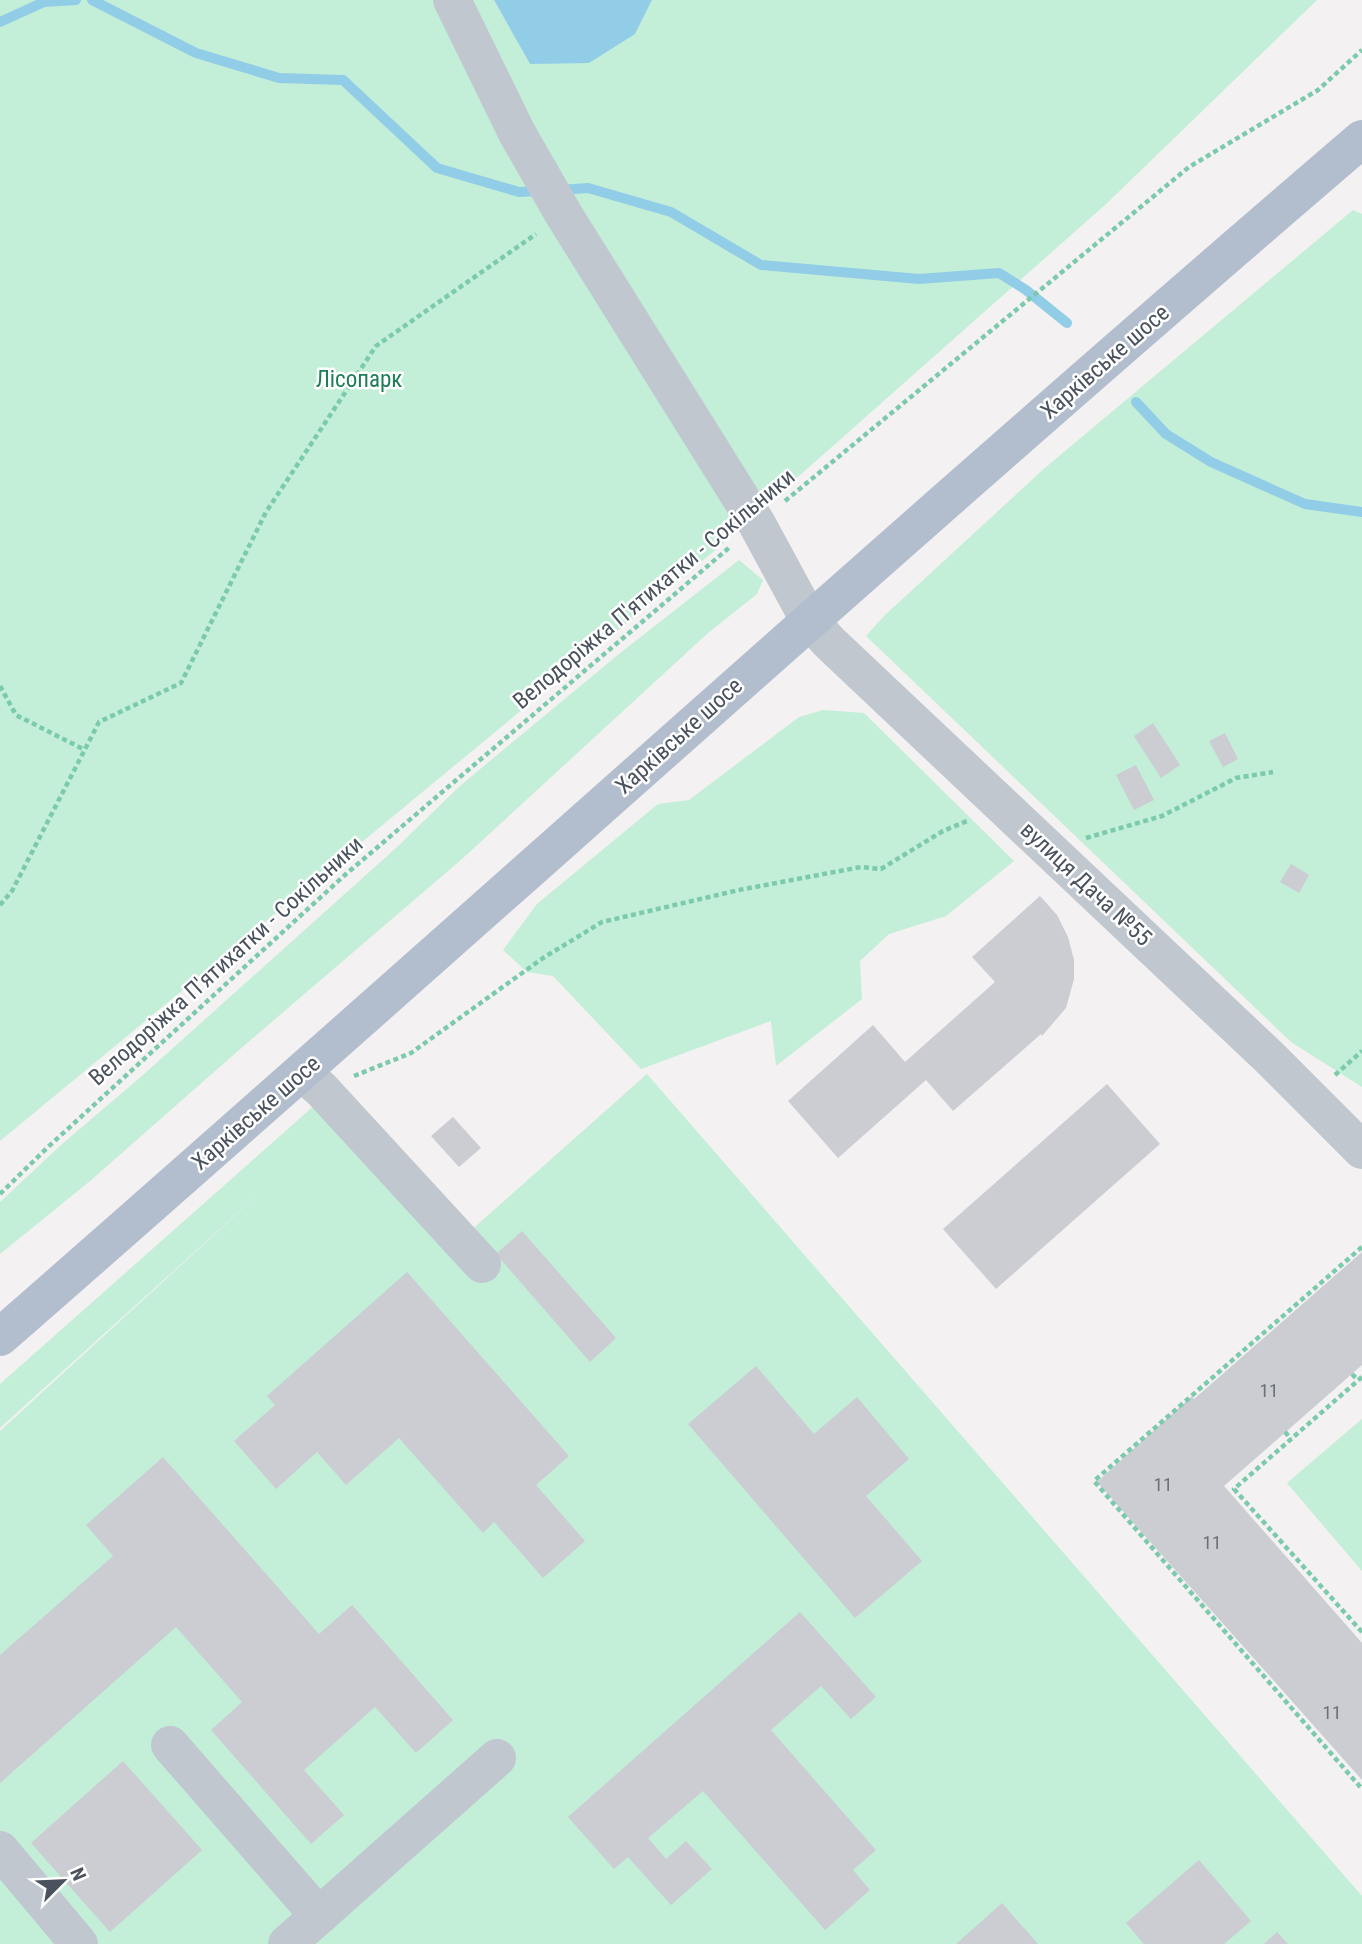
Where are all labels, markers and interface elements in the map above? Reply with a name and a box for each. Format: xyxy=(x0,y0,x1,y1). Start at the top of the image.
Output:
street label: Харківське шосе xyxy=(1036,299,1174,425)
park label: Лісопарк xyxy=(316,366,402,393)
street label: Велодоріжка П'ятихатки - Сокільники xyxy=(508,463,800,715)
street label: Харківське шосе xyxy=(610,672,748,800)
street label: вулиця Дача №55 xyxy=(1015,816,1157,952)
street label: Велодоріжка П'ятихатки - Сокільники xyxy=(83,831,369,1091)
street label: Харківське шосе xyxy=(187,1050,325,1176)
house number: 11 xyxy=(1260,1379,1278,1402)
house number: 11 xyxy=(1154,1473,1172,1496)
house number: 11 xyxy=(1203,1531,1221,1554)
house number: 11 xyxy=(1323,1701,1341,1724)
north arrow xyxy=(28,1846,98,1916)
text: N xyxy=(65,1864,91,1884)

